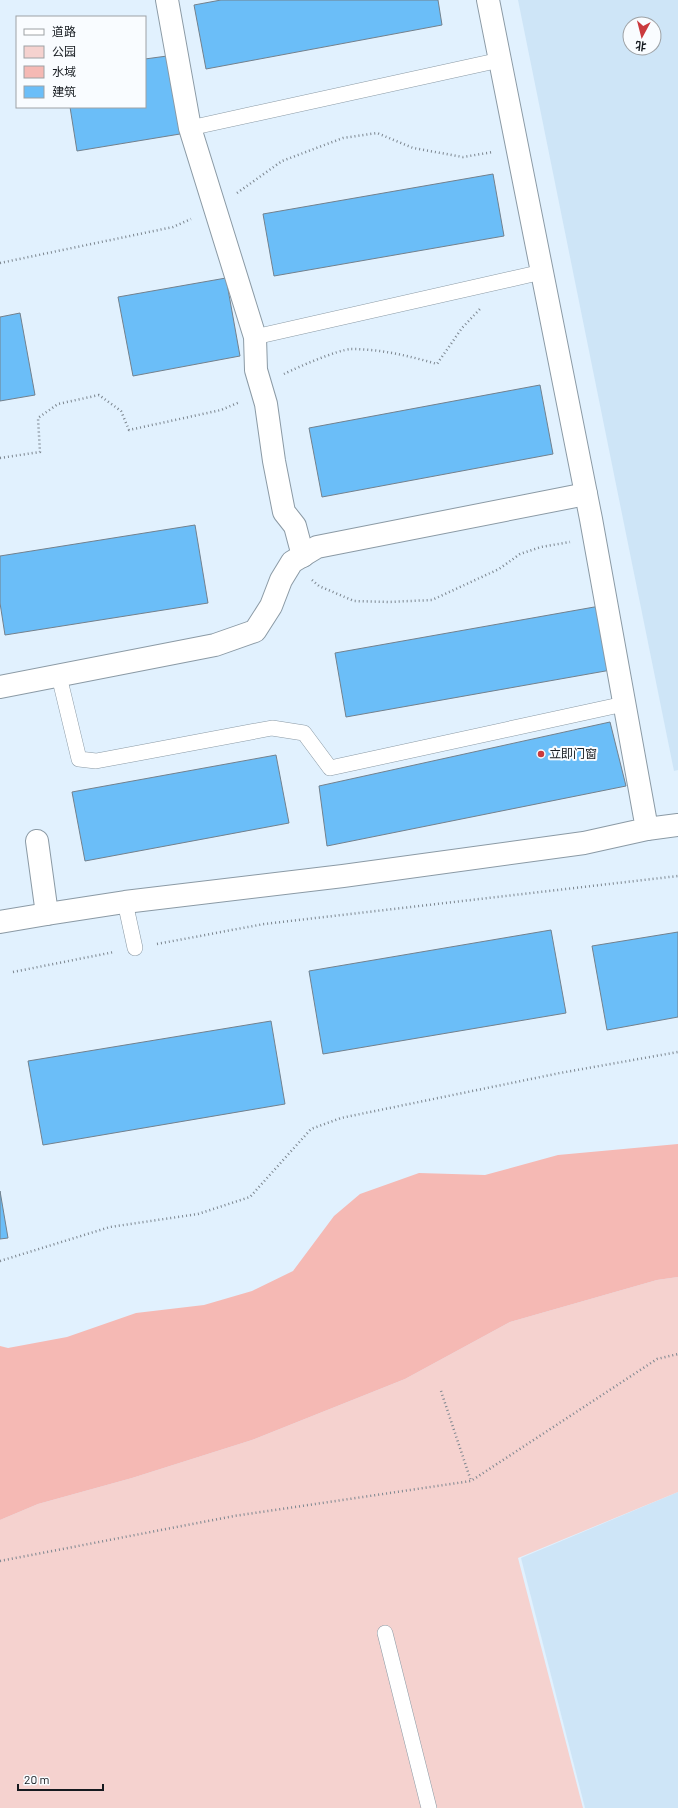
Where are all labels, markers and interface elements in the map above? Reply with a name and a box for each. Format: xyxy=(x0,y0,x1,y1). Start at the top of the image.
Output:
legend xyxy=(16,16,146,108)
north arrow xyxy=(622,16,662,56)
text: 道路 xyxy=(52,24,76,38)
text: 北 xyxy=(634,39,647,54)
text: 公园 xyxy=(52,44,76,58)
text: 水域 xyxy=(52,64,76,78)
text: 建筑 xyxy=(52,84,76,98)
place label: 立即门窗 xyxy=(549,746,597,760)
marker: 立即门窗 xyxy=(536,749,546,759)
scale bar xyxy=(18,1766,103,1792)
text: 20 m xyxy=(24,1772,50,1786)

